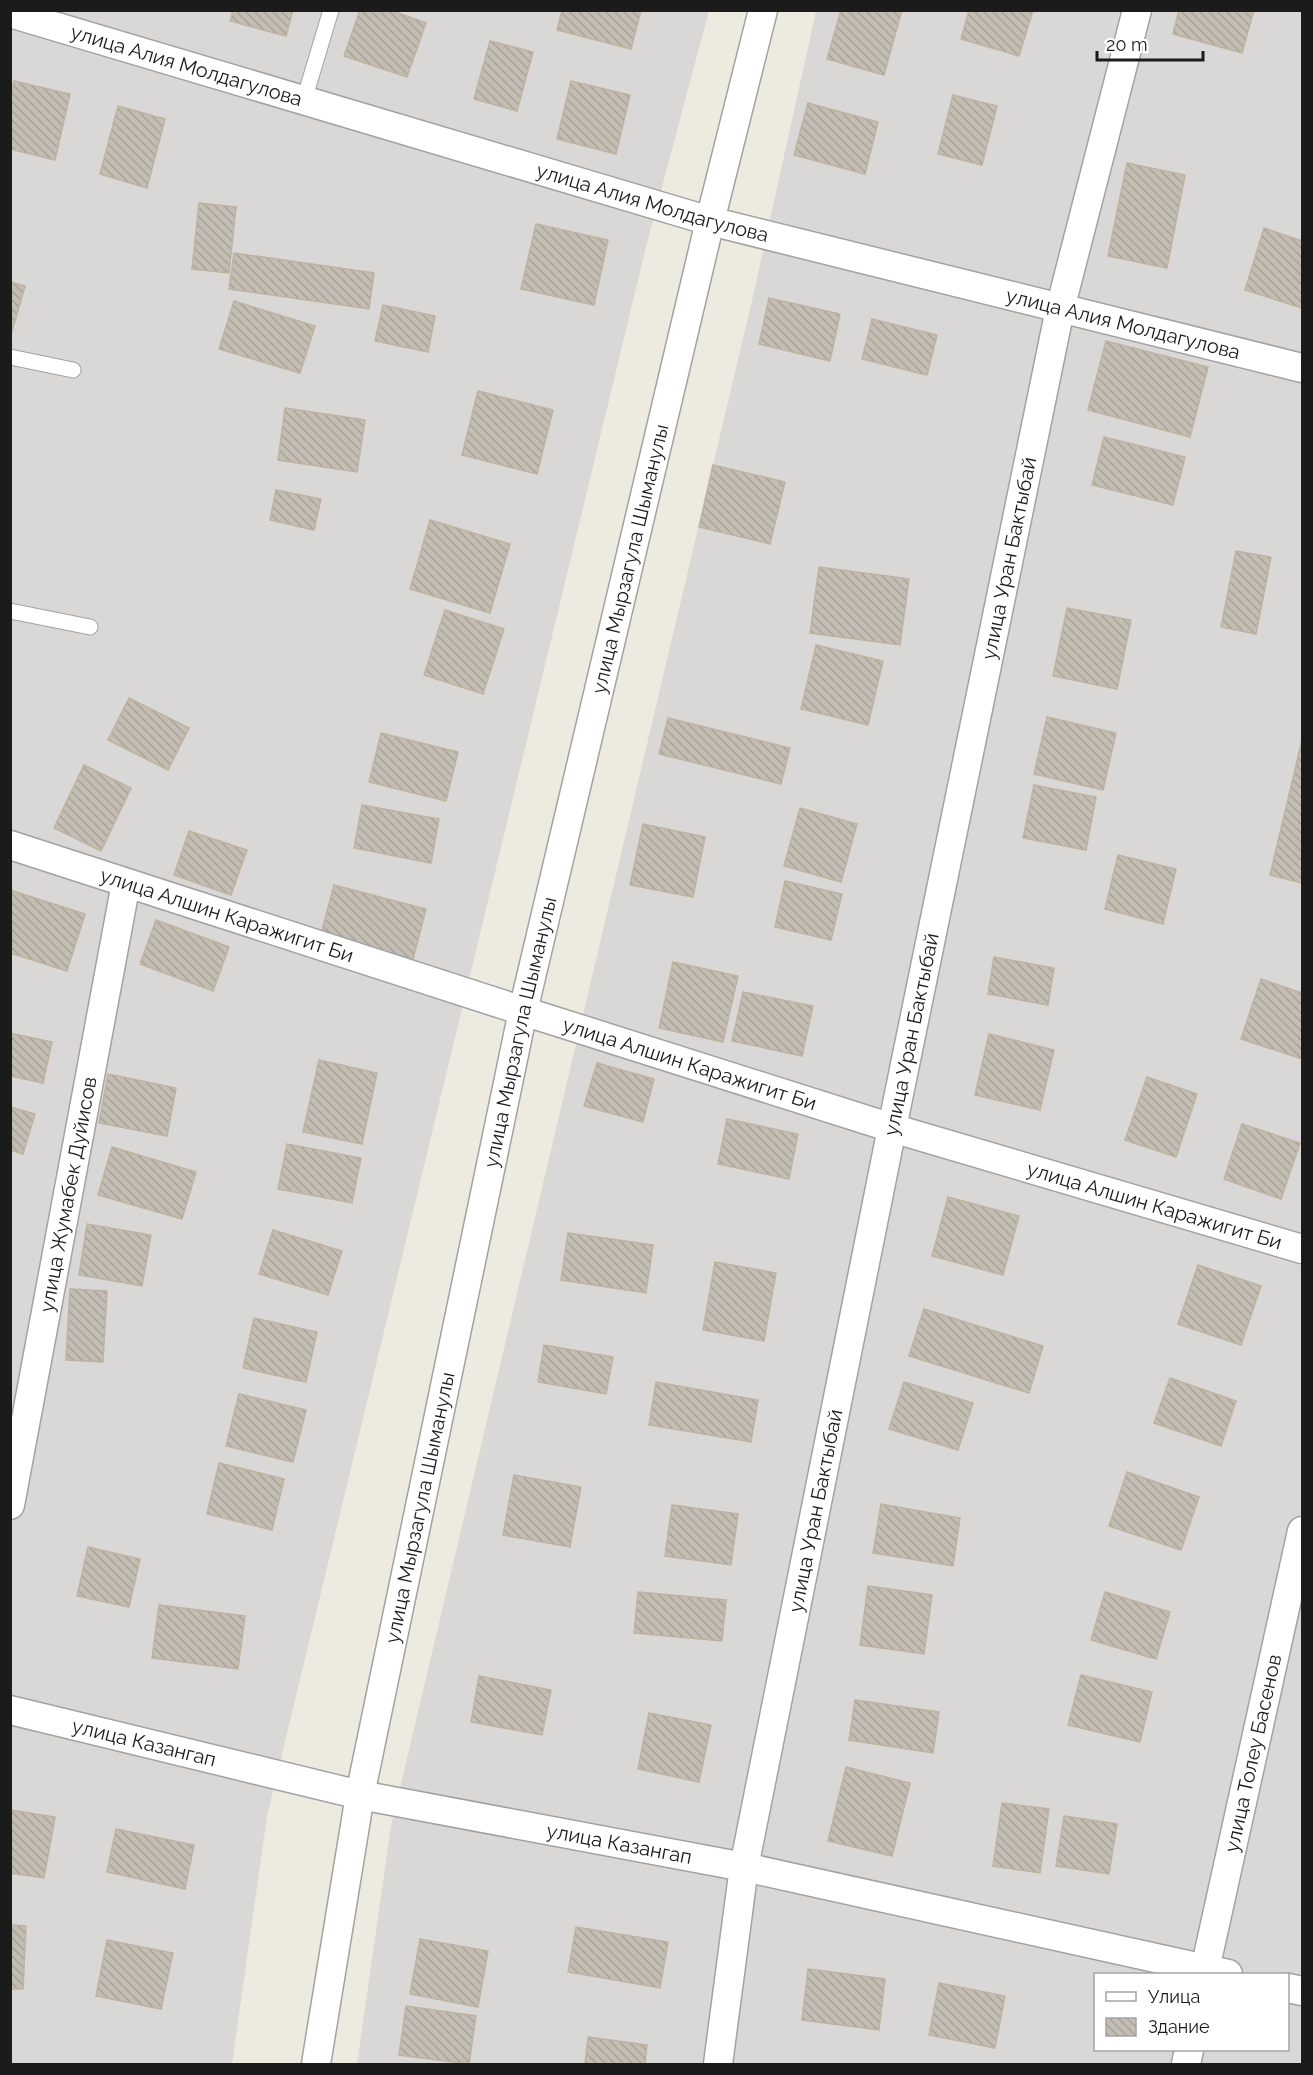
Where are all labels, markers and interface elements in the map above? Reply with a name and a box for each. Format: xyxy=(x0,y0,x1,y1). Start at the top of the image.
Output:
street label: улица Алия Молдагулова xyxy=(68,20,305,111)
scale bar xyxy=(1097,24,1204,62)
text: 20 m xyxy=(1106,34,1148,55)
street label: улица Алия Молдагулова xyxy=(534,158,771,247)
street label: улица Алия Молдагулова xyxy=(1004,283,1243,364)
street label: улица Мырзагула Шыманулы xyxy=(587,422,674,696)
street label: улица Уран Бактыбай xyxy=(976,455,1041,662)
street label: улица Алшин Каражигит Би xyxy=(97,863,357,967)
street label: улица Мырзагула Шыманулы xyxy=(479,895,562,1170)
street label: улица Уран Бактыбай xyxy=(879,931,944,1138)
street label: улица Алшин Каражигит Би xyxy=(560,1012,819,1115)
street label: улица Жумабек Дуйисов xyxy=(34,1075,102,1314)
street label: улица Алшин Каражигит Би xyxy=(1024,1156,1285,1254)
street label: улица Мырзагула Шыманулы xyxy=(380,1370,460,1645)
street label: улица Уран Бактыбай xyxy=(783,1407,847,1614)
street label: улица Толеу Басенов xyxy=(1219,1652,1286,1855)
street label: улица Казангап xyxy=(70,1714,219,1772)
street label: улица Казангап xyxy=(545,1818,694,1869)
legend xyxy=(1094,1973,1289,2051)
text: Улица xyxy=(1148,1986,1200,2007)
text: Здание xyxy=(1148,2016,1210,2037)

